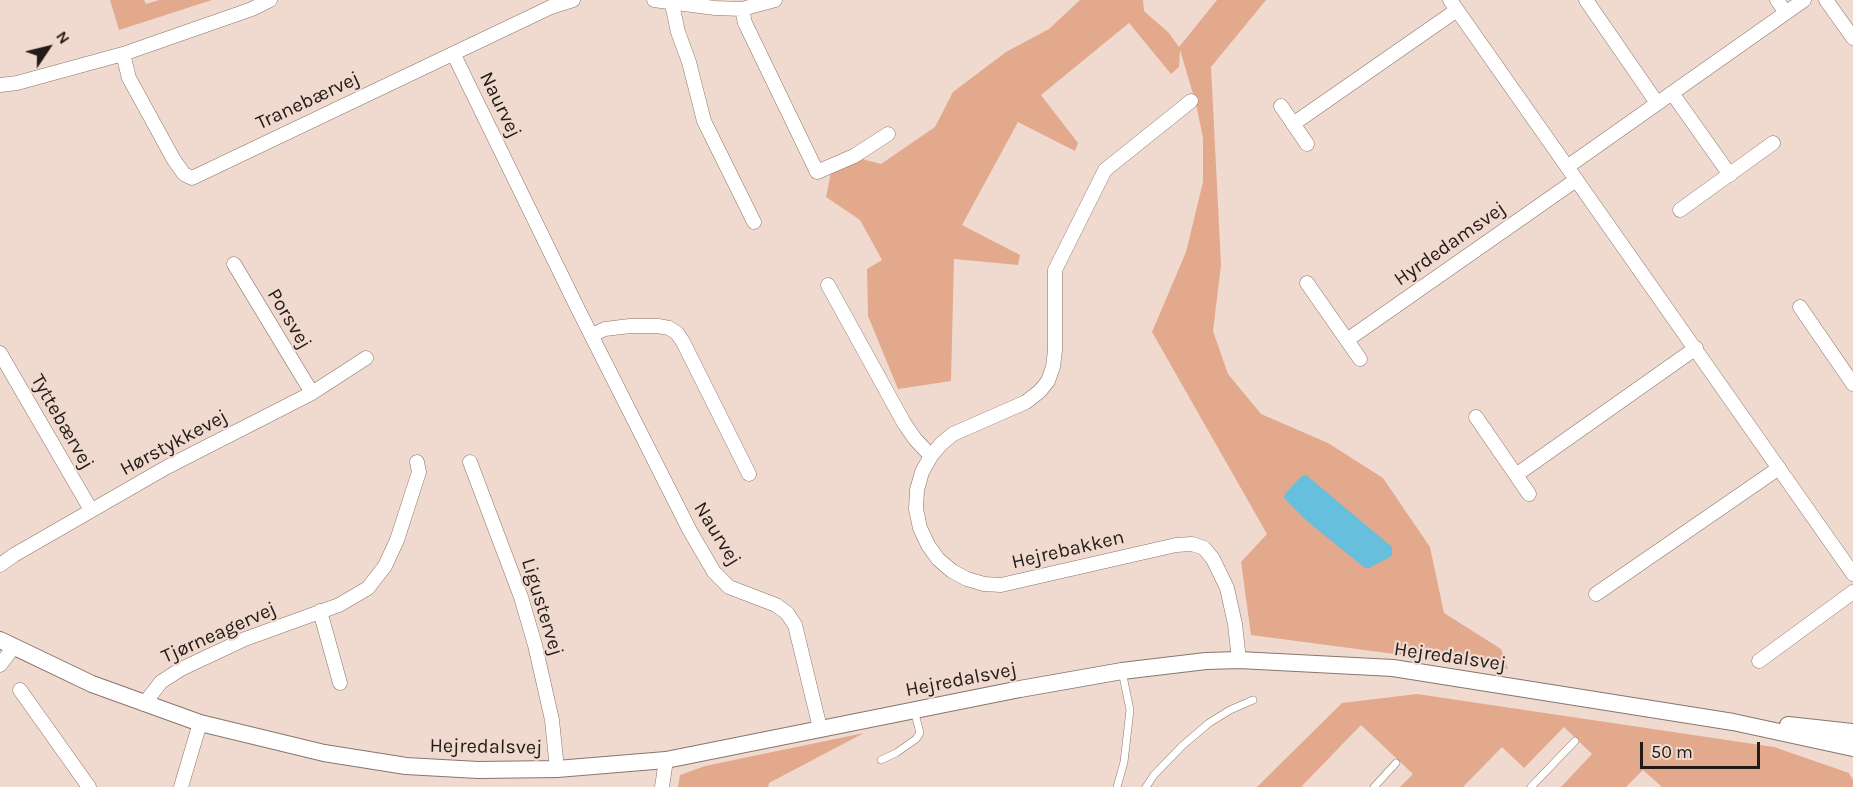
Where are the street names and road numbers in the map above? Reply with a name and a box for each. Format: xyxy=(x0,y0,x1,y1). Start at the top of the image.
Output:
street label: Tranebærvej xyxy=(252,67,364,135)
street label: Naurvej xyxy=(474,68,526,142)
street label: Hyrdedamsvej xyxy=(1390,197,1510,291)
street label: Porsvej xyxy=(262,284,316,354)
street label: Tyttebærvej xyxy=(25,370,99,474)
street label: Hørstykkevej xyxy=(116,405,232,481)
street label: Naurvej xyxy=(688,498,746,570)
street label: Hejrebakken xyxy=(1009,525,1127,575)
street label: Ligustervej xyxy=(516,555,568,659)
street label: Tjørneagervej xyxy=(158,597,280,669)
street label: Hejredalsvej xyxy=(1392,637,1508,677)
street label: Hejredalsvej xyxy=(903,657,1019,703)
street label: Hejredalsvej xyxy=(429,734,543,760)

